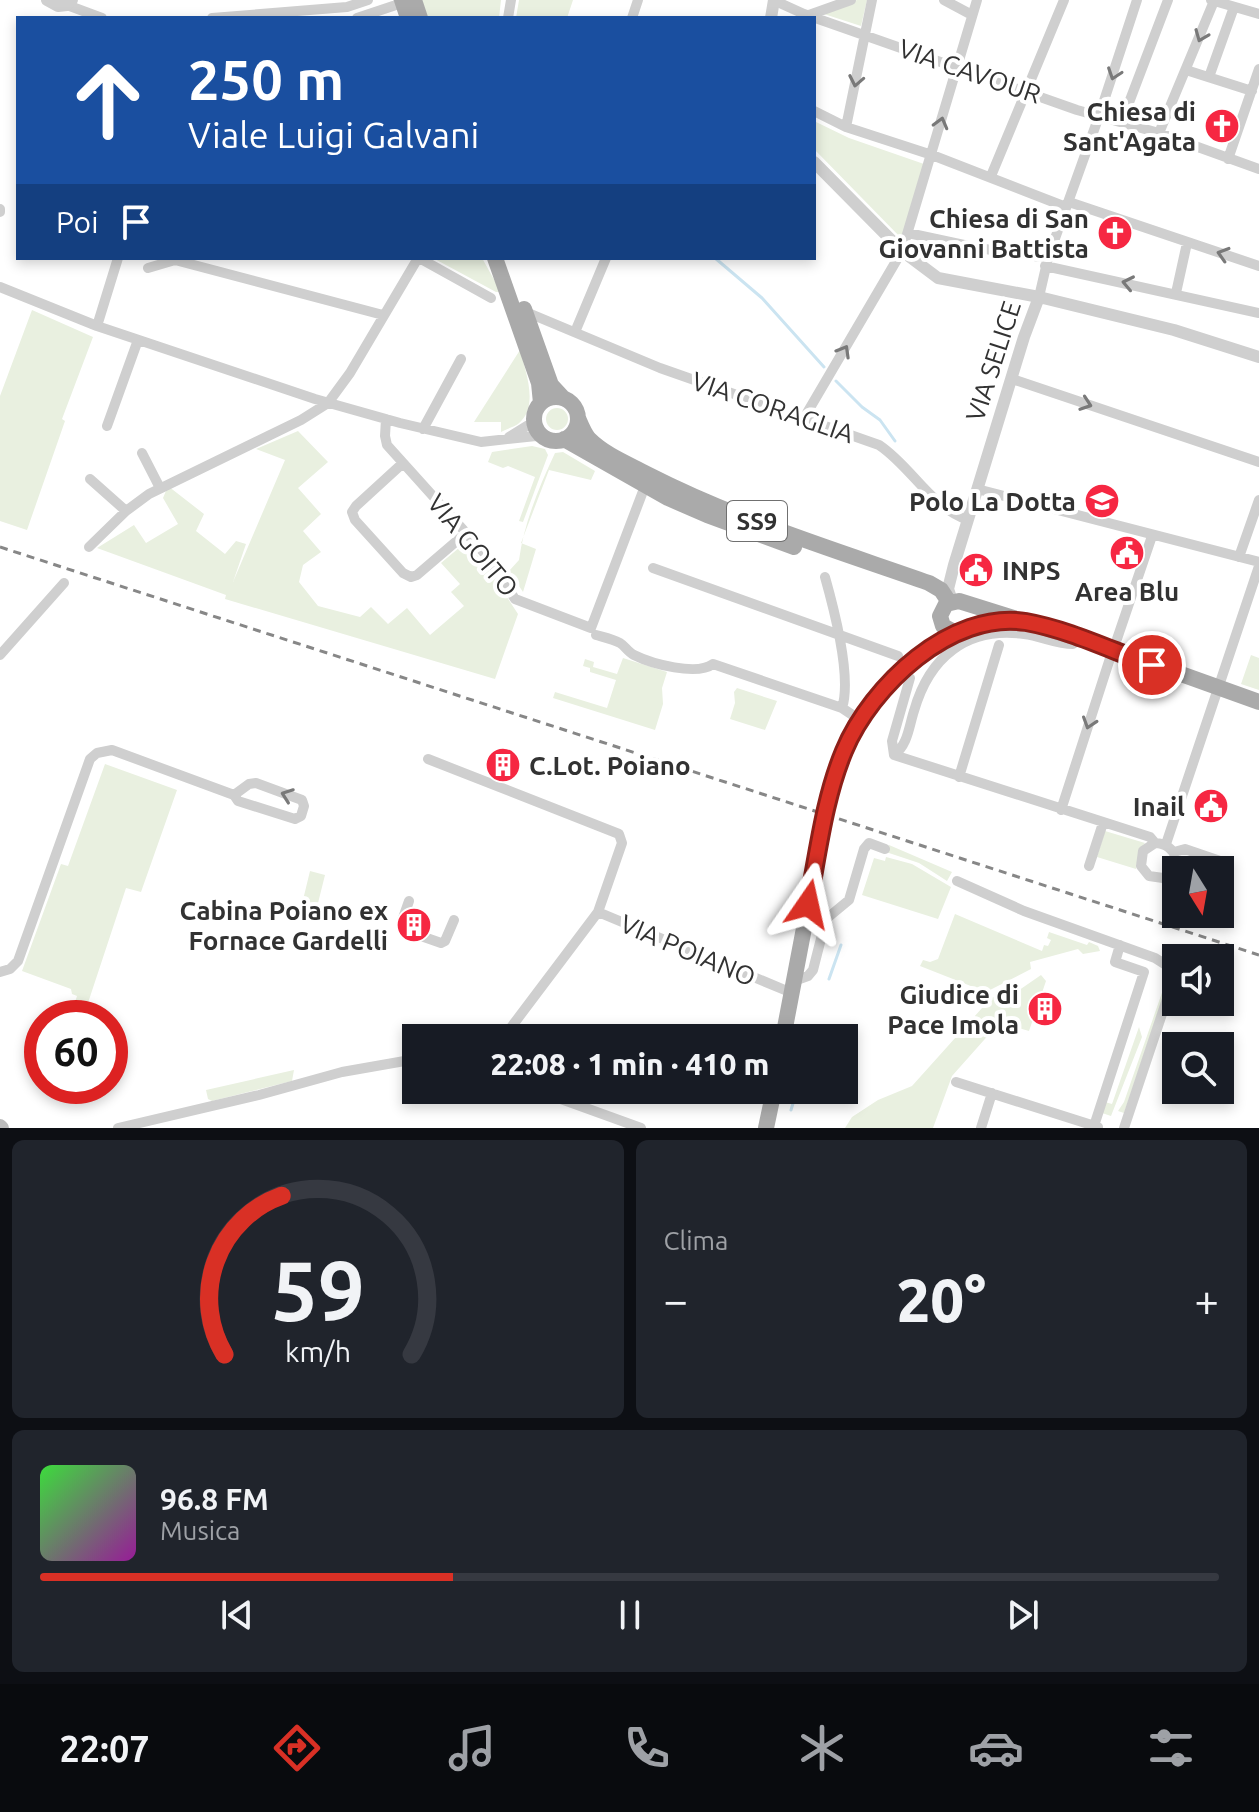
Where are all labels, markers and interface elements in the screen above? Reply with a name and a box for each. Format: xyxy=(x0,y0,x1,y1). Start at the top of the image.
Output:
one-way arrow xyxy=(1194,28,1211,42)
street label: VIA CAVOUR xyxy=(895,33,1045,109)
icon: ahead xyxy=(56,48,160,152)
text: 250 m xyxy=(188,48,344,111)
one-way arrow xyxy=(1107,67,1123,81)
one-way arrow xyxy=(848,74,865,88)
place label: Chiesa di Sant'Agata xyxy=(1063,97,1196,156)
church icon: Chiesa di Sant'Agata xyxy=(1203,107,1241,145)
text: Viale Luigi Galvani xyxy=(188,114,479,155)
one-way arrow xyxy=(932,116,949,130)
icon: arrive xyxy=(114,200,158,244)
place label: Chiesa di San Giovanni Battista xyxy=(879,204,1089,263)
text: Poi xyxy=(56,205,98,239)
church icon: Chiesa di San Giovanni Battista xyxy=(1096,214,1134,252)
one-way arrow xyxy=(1217,248,1231,264)
one-way arrow xyxy=(1122,275,1136,292)
street label: VIA SELICE xyxy=(960,297,1026,425)
one-way arrow xyxy=(834,345,850,359)
street label: VIA CORAGLIA xyxy=(688,366,858,448)
one-way arrow xyxy=(1078,394,1092,410)
school or university icon: Polo La Dotta xyxy=(1083,482,1121,520)
place label: Polo La Dotta xyxy=(909,487,1076,516)
street label: VIA GOITO xyxy=(422,488,524,602)
road number: SS9 xyxy=(727,501,787,541)
public building icon: Area Blu xyxy=(1108,534,1146,572)
public building icon: INPS xyxy=(957,551,995,589)
place label: INPS xyxy=(1002,556,1060,585)
place label: Area Blu xyxy=(1075,577,1179,606)
pin xyxy=(1118,631,1186,699)
icon: arrive xyxy=(1130,643,1174,687)
one-way arrow xyxy=(1082,716,1098,730)
building icon: C.Lot. Poiano xyxy=(484,746,522,784)
place label: C.Lot. Poiano xyxy=(529,751,691,780)
public building icon: Inail xyxy=(1192,787,1230,825)
one-way arrow xyxy=(281,788,295,805)
place label: Inail xyxy=(1133,792,1185,821)
north arrow xyxy=(1162,856,1234,928)
map controls xyxy=(1162,856,1234,1104)
position arrow xyxy=(766,862,850,946)
place label: Cabina Poiano ex Fornace Gardelli xyxy=(180,896,388,955)
building icon: Cabina Poiano ex Fornace Gardelli xyxy=(395,906,433,944)
street label: VIA POIANO xyxy=(616,909,760,991)
button: sound xyxy=(1162,944,1234,1016)
place label: Giudice di Pace Imola xyxy=(887,980,1019,1039)
building icon: Giudice di Pace Imola xyxy=(1026,990,1064,1028)
speed limit sign: 60 xyxy=(24,1000,128,1104)
button: search xyxy=(1162,1032,1234,1104)
text: 22:08 · 1 min · 410 m xyxy=(491,1047,769,1081)
text: Clima xyxy=(664,1226,728,1255)
text: 59 xyxy=(271,1243,365,1337)
text: 20° xyxy=(897,1266,986,1333)
text: − xyxy=(664,1275,688,1324)
text: + xyxy=(1194,1275,1219,1324)
text: km/h xyxy=(285,1335,351,1367)
text: 96.8 FM xyxy=(160,1482,269,1516)
text: Musica xyxy=(160,1516,240,1545)
icon: previous xyxy=(215,1593,259,1637)
icon: pause xyxy=(608,1593,652,1637)
icon: next xyxy=(1001,1593,1045,1637)
icon: directions xyxy=(269,1720,325,1776)
icon: music xyxy=(444,1720,500,1776)
icon: phone xyxy=(619,1720,675,1776)
icon: climate xyxy=(794,1720,850,1776)
icon: car xyxy=(968,1720,1024,1776)
icon: filters xyxy=(1143,1720,1199,1776)
text: 22:07 xyxy=(59,1728,150,1769)

